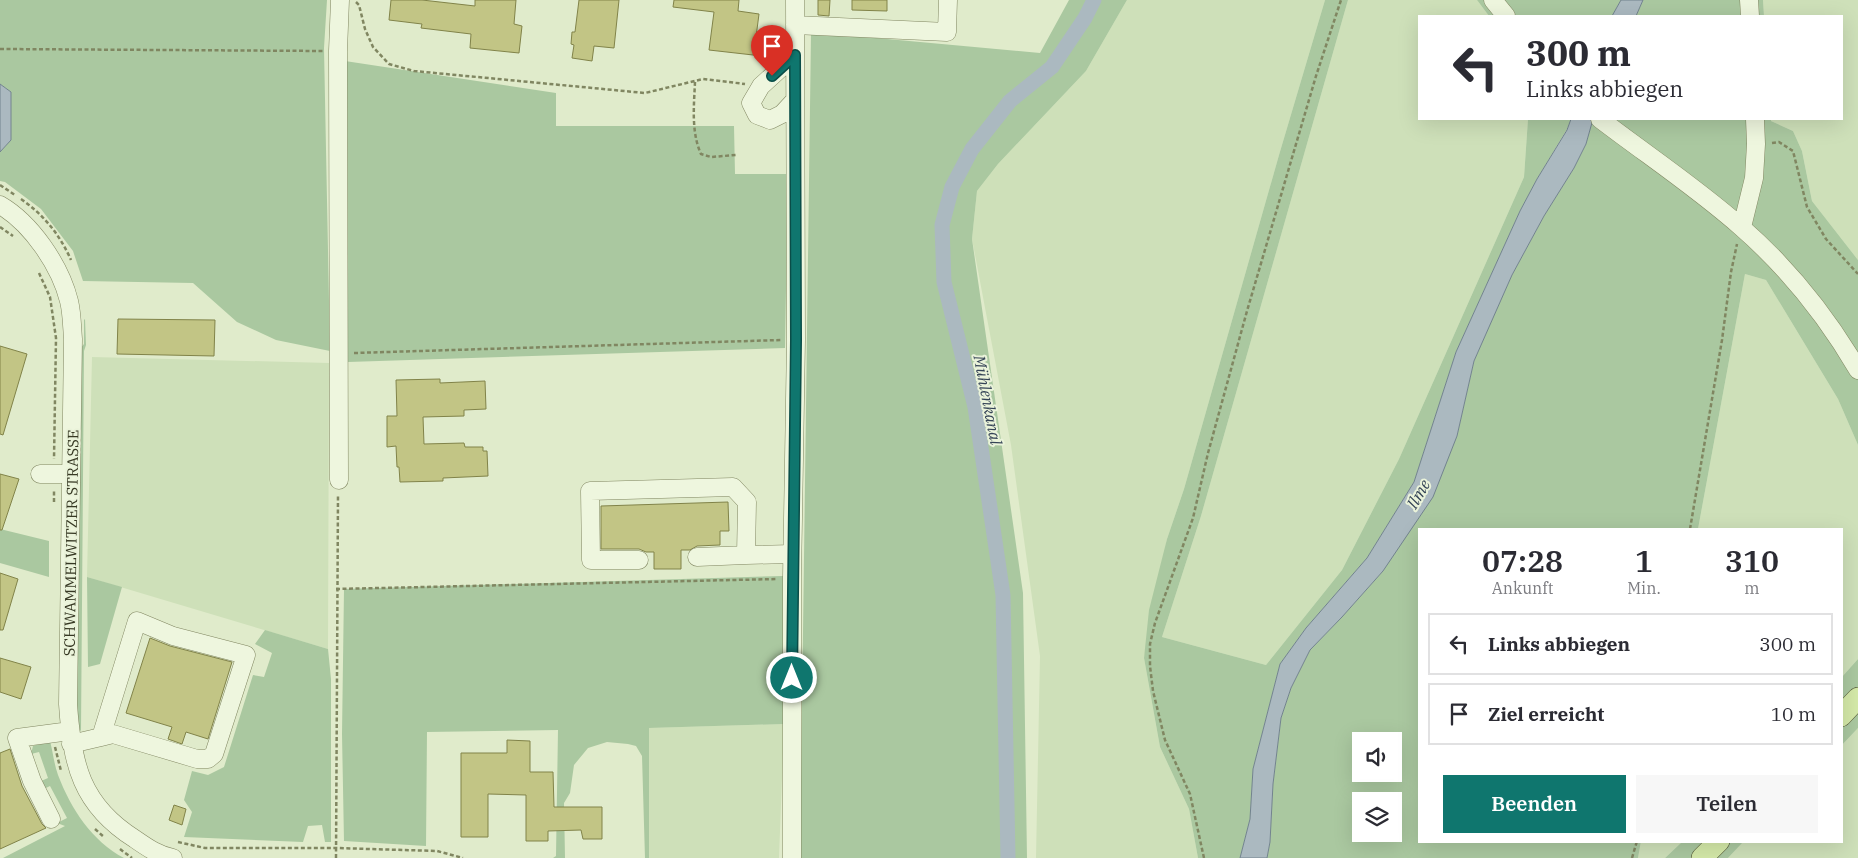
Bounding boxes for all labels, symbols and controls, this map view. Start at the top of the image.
pin [751,25,793,76]
text: 300 m [1526,30,1631,76]
icon: arrive [758,32,786,60]
icon: left [1443,35,1508,100]
text: Links abbiegen [1526,74,1683,103]
water label: Mühlenkanal [969,353,1007,447]
street label: SCHWAMMELWITZER STRASSE [60,429,82,657]
water label: Ilme [1401,476,1434,513]
text: 07:28 [1482,541,1563,580]
text: 1 [1635,541,1653,580]
text: 310 [1725,541,1779,580]
text: Ankunft [1492,578,1553,598]
text: Min. [1627,578,1661,598]
text: m [1744,578,1760,598]
icon: left [1445,630,1473,658]
text: Links abbiegen [1488,632,1630,656]
text: 300 m [1759,632,1816,656]
position arrow [765,651,817,703]
icon: arrive [1445,700,1473,728]
text: Ziel erreicht [1488,702,1604,726]
text: 10 m [1771,702,1816,726]
map controls [1352,732,1402,842]
button: sound [1352,732,1402,782]
button: Beenden [1443,775,1626,833]
button: Teilen [1636,775,1818,833]
button: layers [1352,792,1402,842]

